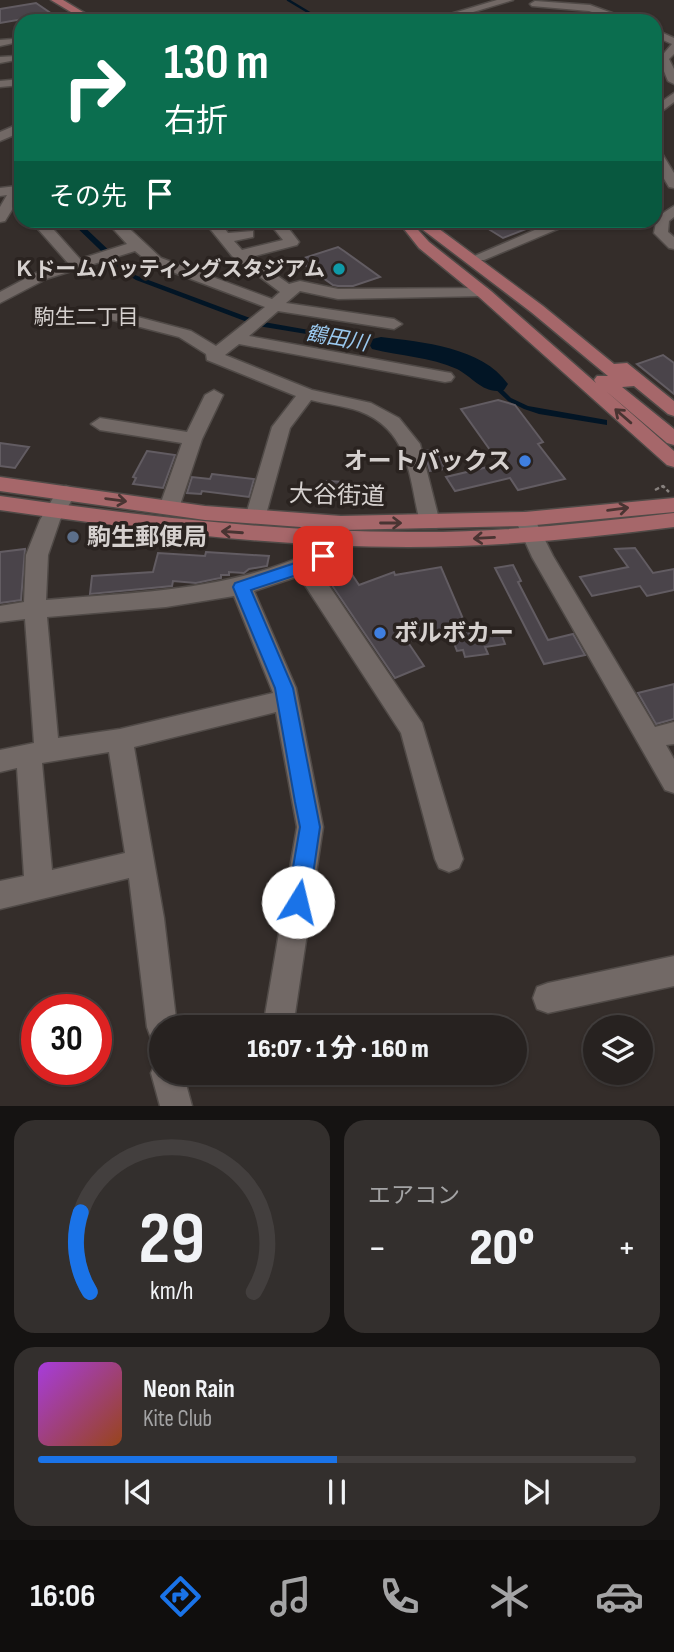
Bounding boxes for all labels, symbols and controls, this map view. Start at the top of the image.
text: 130 m [164,34,269,93]
icon: right [49,42,140,133]
text: 右折 [164,102,228,141]
icon: arrive [141,175,179,213]
text: その先 [49,182,127,213]
place label: Ｋドームバッティングスタジアム [13,257,325,282]
marker: Ｋドームバッティングスタジアム [331,261,347,277]
district label: 駒生二丁目 [34,305,139,330]
water label: 鶴田川 [304,321,372,357]
one-way arrow [614,408,632,424]
place label: オートバックス [344,447,511,476]
marker: オートバックス [517,453,533,469]
street label: 大谷街道 [289,479,385,512]
one-way arrow [104,494,127,507]
one-way arrow [606,503,629,516]
one-way arrow [380,516,403,530]
place label: 駒生郵便局 [87,523,207,552]
one-way arrow [222,525,244,538]
pin [293,526,353,586]
marker: 駒生郵便局 [65,529,81,545]
one-way arrow [473,532,496,545]
icon: arrive [304,537,342,575]
place label: ボルボカー [394,619,514,648]
marker: ボルボカー [372,625,388,641]
position arrow [261,865,335,939]
speed limit sign: 30 [21,994,112,1085]
map controls [583,1015,653,1085]
button: layers [583,1015,653,1085]
text: 16:07 · 1 分 · 160 m [247,1034,429,1065]
text: エアコン [368,1182,460,1210]
text: 29 [139,1197,205,1285]
text: 20° [469,1217,535,1280]
text: − [368,1226,387,1271]
text: + [617,1226,636,1271]
text: km/h [150,1276,194,1307]
text: Neon Rain [143,1374,235,1405]
text: Kite Club [143,1405,212,1433]
icon: previous [119,1473,157,1511]
icon: pause [318,1473,356,1511]
icon: next [517,1473,555,1511]
icon: directions [156,1572,205,1621]
icon: music [266,1572,315,1621]
icon: phone [375,1572,424,1621]
icon: climate [485,1572,534,1621]
icon: car [595,1572,644,1621]
text: 16:06 [30,1577,95,1616]

